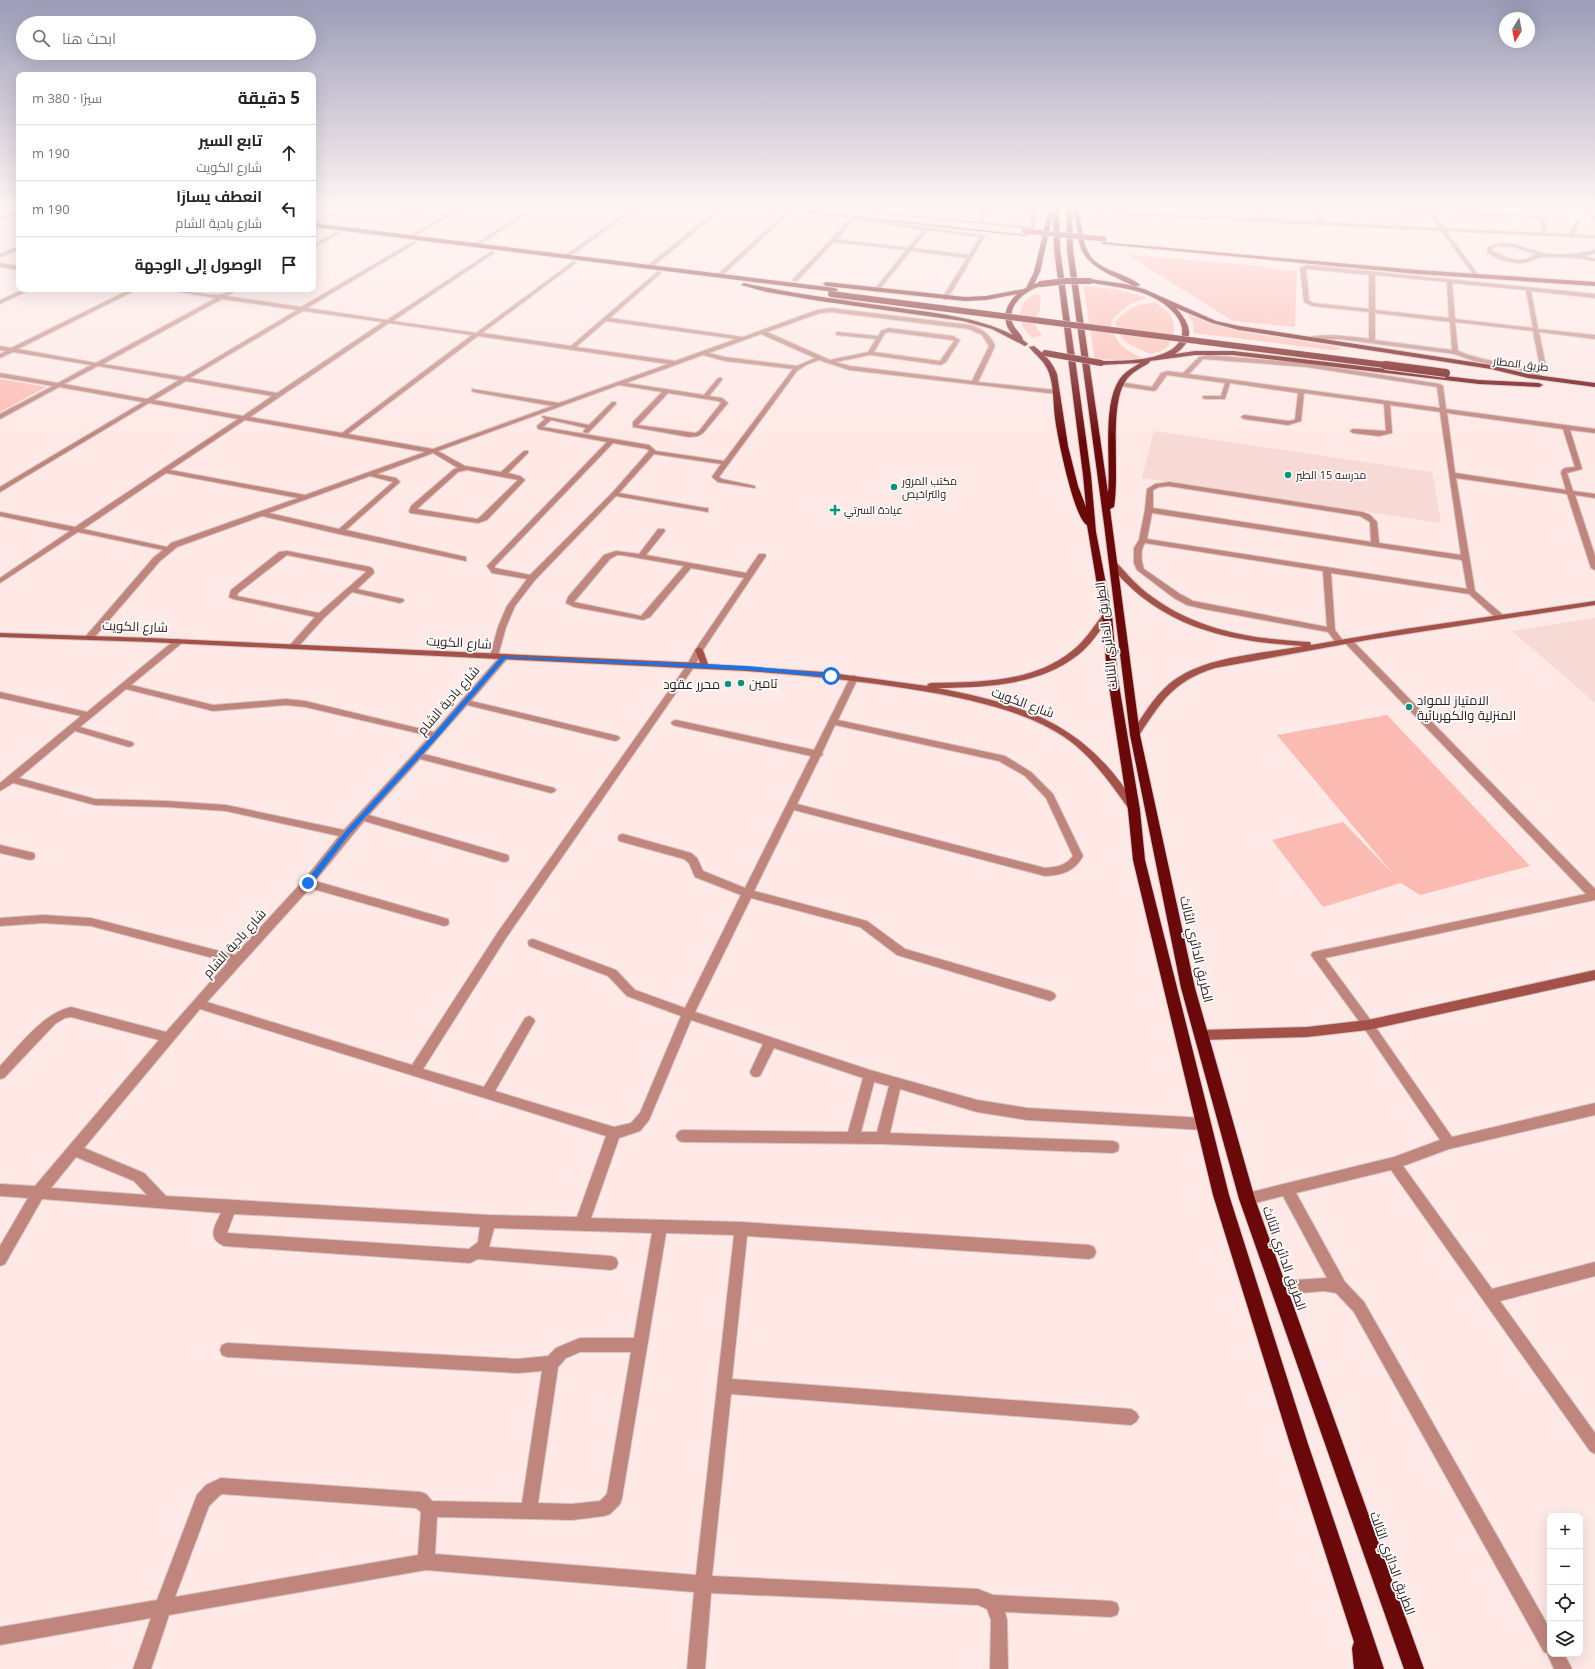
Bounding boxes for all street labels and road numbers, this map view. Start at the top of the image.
street label: طريق المطار [1491,353,1550,374]
street label: الطريق الدائري الثالث [1090,581,1124,691]
street label: شارع الكويت [102,616,168,636]
street label: شارع الكويت [426,631,492,653]
street label: شارع بادية الشام [413,661,484,739]
street label: شارع الكويت [989,682,1057,722]
street label: الطريق الدائري الثالث [1174,894,1218,1005]
street label: شارع بادية الشام [198,905,270,982]
street label: الطريق الدائري الثالث [1257,1204,1311,1313]
street label: الطريق الدائري الثالث [1364,1509,1420,1618]

